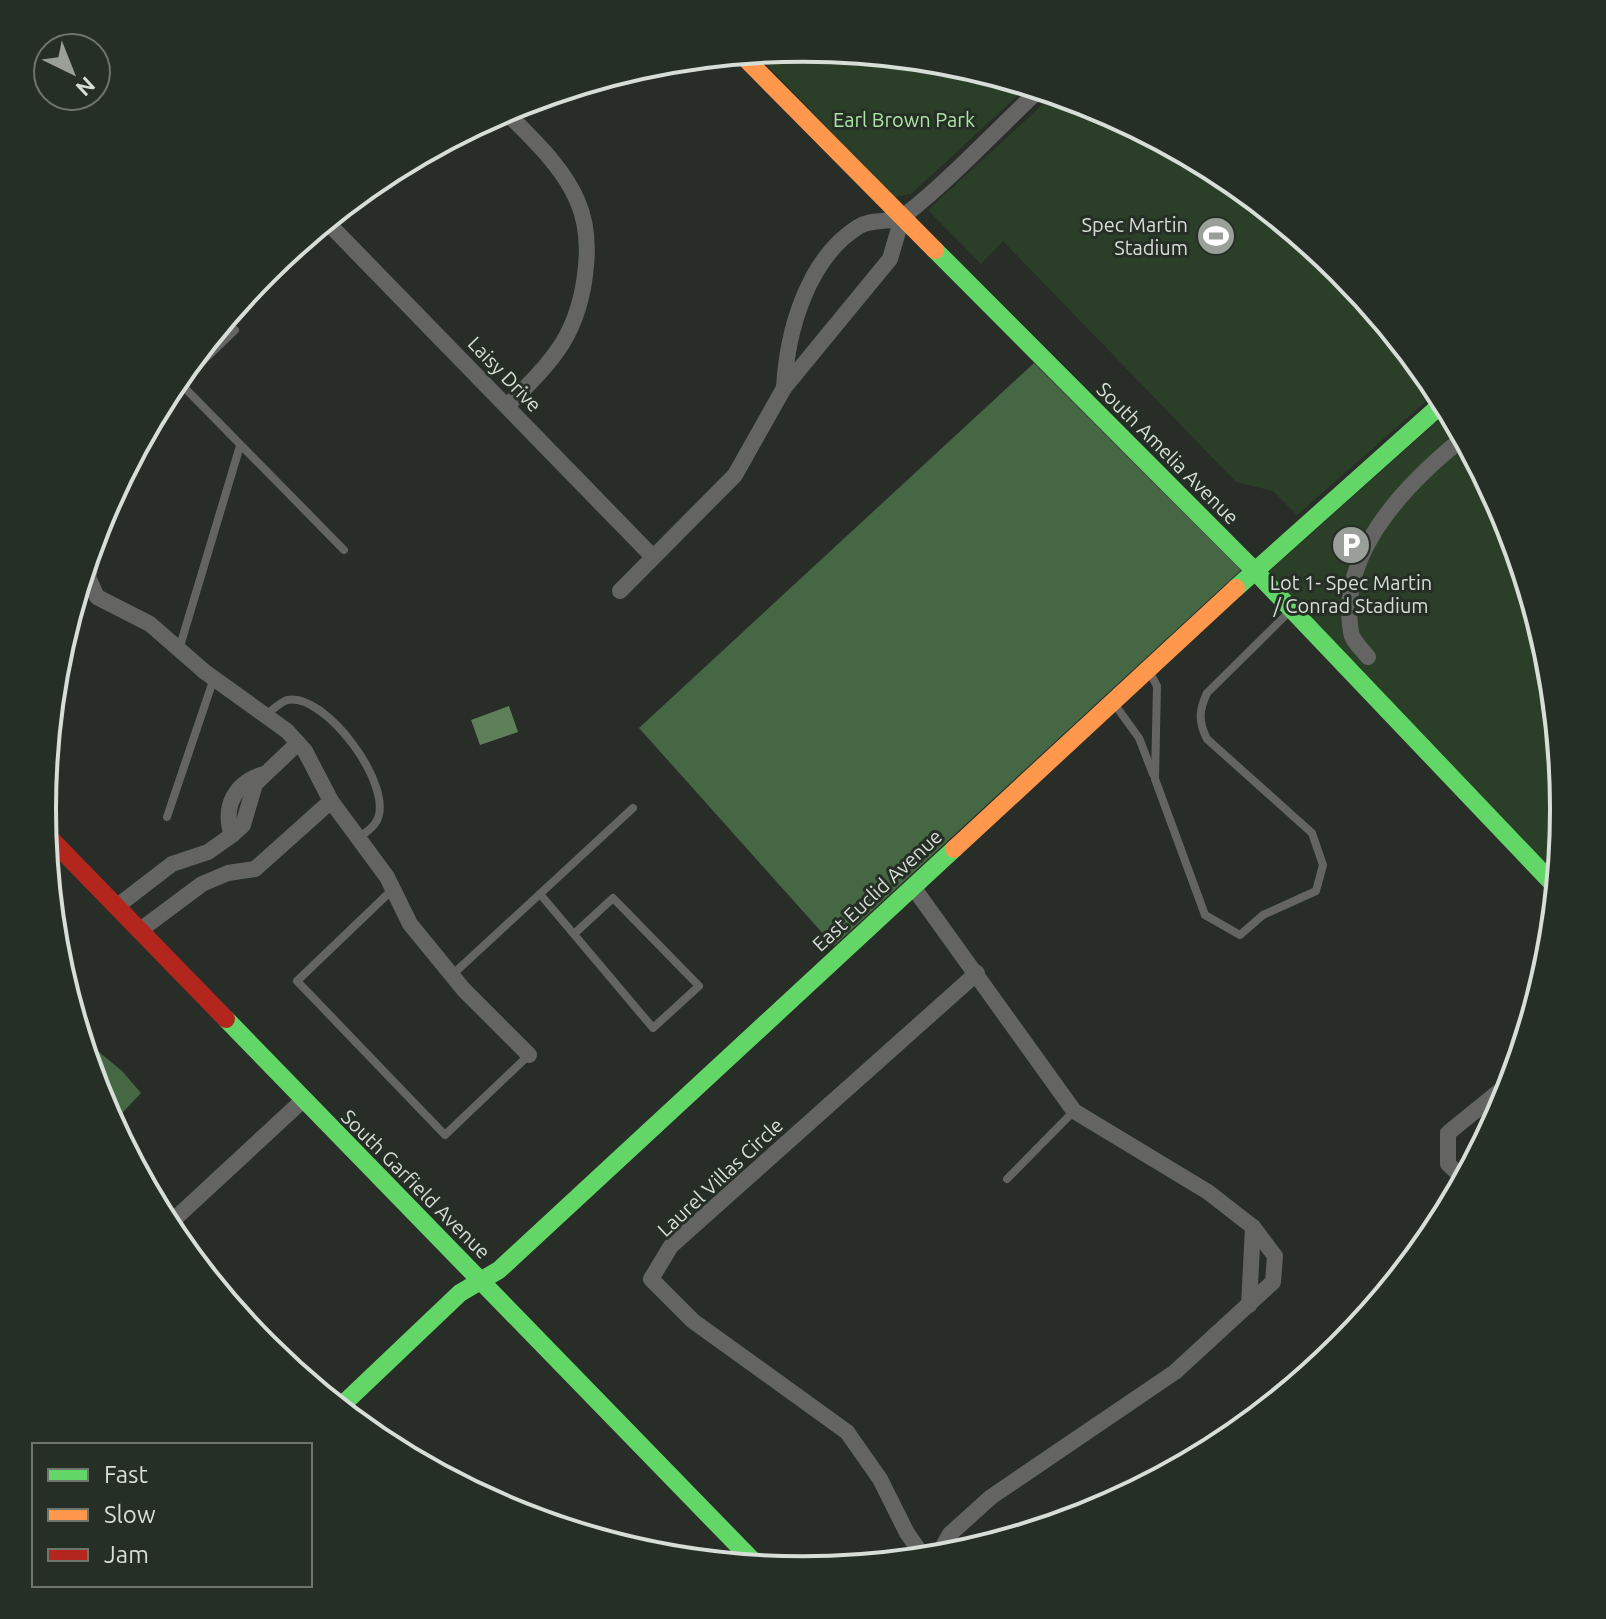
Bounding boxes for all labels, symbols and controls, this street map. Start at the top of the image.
north arrow [32,32,112,112]
text: N [71,72,101,102]
park label: Earl Brown Park [833,108,975,131]
place label: Spec Martin Stadium [1082,213,1188,259]
sports icon: Spec Martin Stadium [1195,215,1237,257]
street label: Laisy Drive [464,332,546,416]
street label: South Amelia Avenue [1092,377,1244,529]
parking icon: Lot 1- Spec Martin / Conrad Stadium [1330,524,1372,566]
place label: Lot 1- Spec Martin / Conrad Stadium [1270,571,1432,617]
street label: East Euclid Avenue [808,824,946,956]
street label: South Garfield Avenue [337,1105,495,1263]
street label: Laurel Villas Circle [653,1113,787,1241]
legend [32,1443,312,1587]
text: Fast [104,1461,148,1488]
text: Slow [104,1501,156,1528]
text: Jam [104,1541,149,1568]

